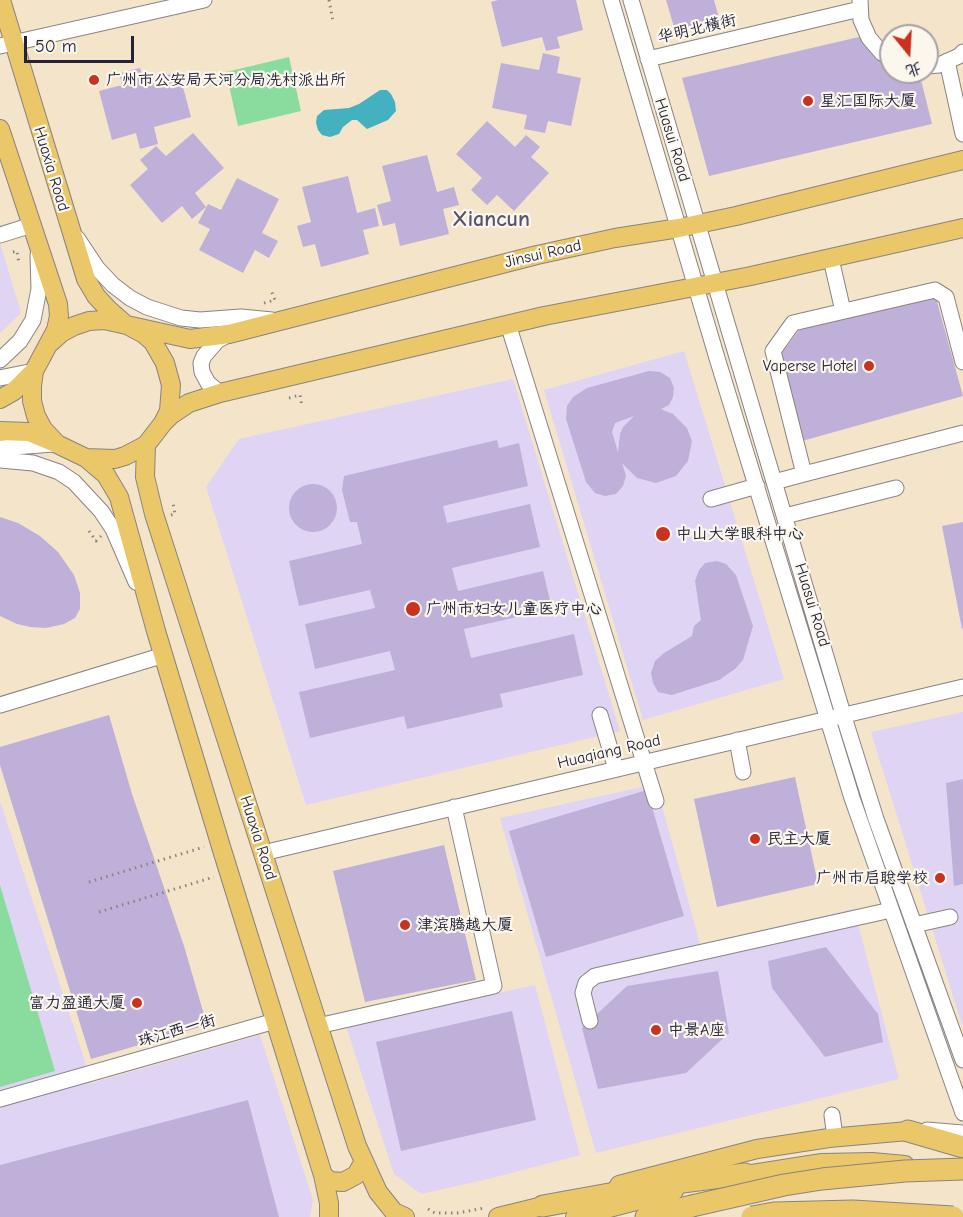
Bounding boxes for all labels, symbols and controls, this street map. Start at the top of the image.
street label: 华明北橫街 [656,11,738,47]
scale bar [27,24,136,62]
north arrow [879,24,939,84]
text: 50 m [35,36,77,57]
text: 北 [904,58,924,80]
place label: 广州市公安局天河分局冼村派出所 [106,70,346,90]
marker: 广州市公安局天河分局冼村派出所 [87,73,101,87]
place label: 星汇国际大厦 [820,91,916,111]
marker: 星汇国际大厦 [801,94,815,108]
street label: Huasui Road [650,96,694,184]
street label: Huaxia Road [29,124,73,214]
district label: Xiancun [452,207,530,233]
street label: Jinsui Road [503,236,583,272]
place label: Vaperse Hotel [763,356,857,376]
marker: Vaperse Hotel [862,359,876,373]
place label: 中山大学眼科中心 [676,524,804,544]
marker: 中山大学眼科中心 [654,525,672,543]
street label: Huasui Road [790,561,834,649]
place label: 广州市妇女儿童医疗中心 [426,599,602,619]
marker: 广州市妇女儿童医疗中心 [404,600,422,618]
street label: Huaqiang Road [555,731,663,773]
street label: Huaxia Road [235,793,281,883]
place label: 民主大厦 [767,829,831,849]
marker: 民主大厦 [748,832,762,846]
place label: 广州市启聪学校 [816,868,928,888]
marker: 广州市启聪学校 [933,871,947,885]
place label: 津滨腾越大厦 [417,915,513,935]
marker: 津滨腾越大厦 [398,918,412,932]
place label: 富力盈通大厦 [29,993,125,1013]
marker: 富力盈通大厦 [130,996,144,1010]
street label: 珠江西一街 [136,1011,218,1051]
place label: 中景A座 [668,1020,725,1040]
marker: 中景A座 [649,1023,663,1037]

